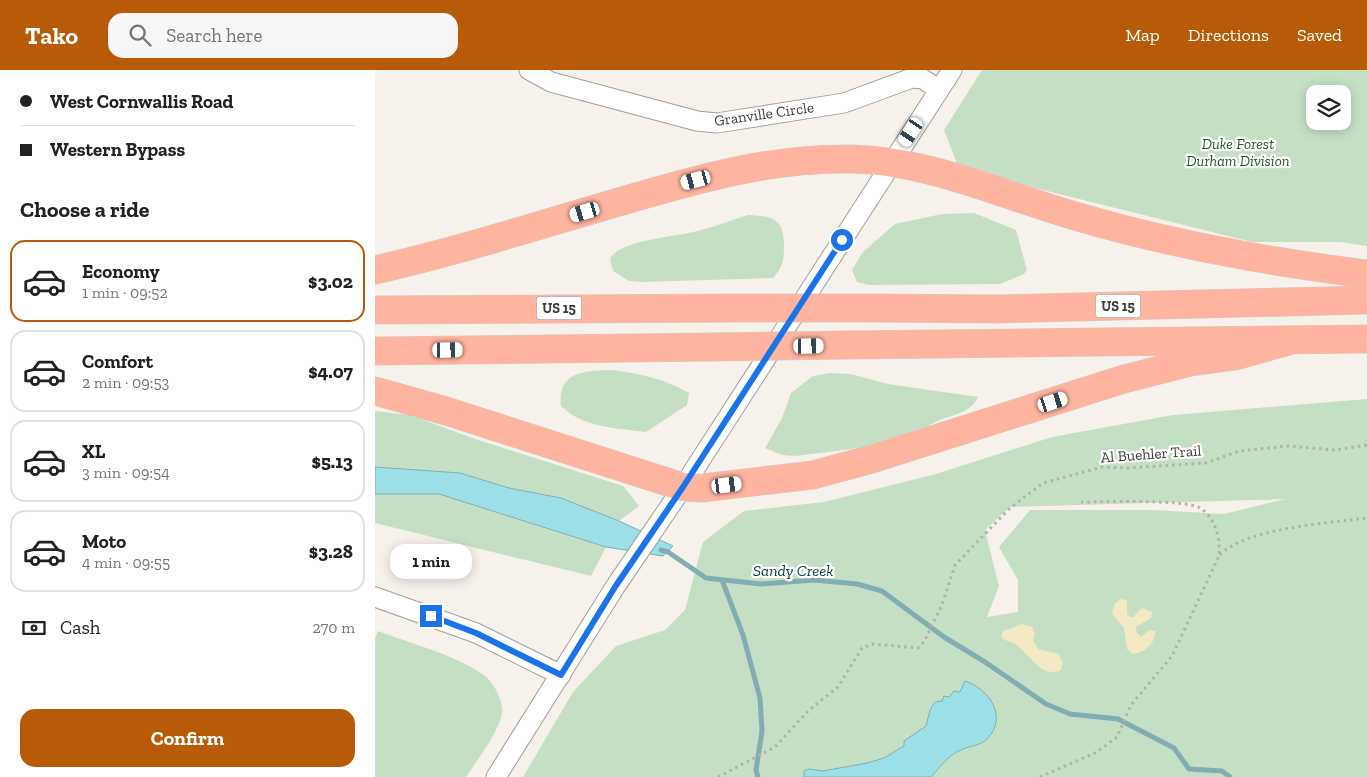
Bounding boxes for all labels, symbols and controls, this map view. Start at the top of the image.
search box [108,13,458,58]
text: Tako [25,21,78,50]
icon: search [126,21,154,49]
text: Search here [166,24,262,47]
text: Map [1125,24,1160,46]
text: Directions [1188,24,1269,46]
text: Saved [1297,24,1342,46]
map controls [1306,85,1351,130]
button: layers [1306,85,1351,130]
text: West Cornwallis Road [50,90,233,113]
street label: Granville Circle [713,98,815,130]
car [896,115,925,149]
park label: Duke Forest Durham Division [1186,135,1290,170]
text: Western Bypass [50,138,185,161]
car [679,169,712,191]
text: Choose a ride [20,196,150,223]
car [568,201,601,223]
route start [831,229,853,251]
icon: car [22,259,67,304]
text: Economy [82,260,160,283]
text: $3.02 [308,270,353,293]
text: 1 min · 09:52 [82,283,168,302]
road number: US 15 [1095,295,1141,318]
road number: US 15 [537,297,581,320]
car [793,338,824,354]
car [432,342,463,358]
icon: car [22,349,67,394]
text: Comfort [82,350,153,373]
text: $4.07 [308,360,353,383]
text: 2 min · 09:53 [82,373,169,392]
car [1036,390,1069,414]
icon: car [22,439,67,484]
text: XL [82,440,105,463]
street label: Al Buehler Trail [1100,441,1202,467]
text: $5.13 [312,450,353,473]
text: 3 min · 09:54 [82,463,170,482]
car [711,476,742,494]
icon: car [22,529,67,574]
text: Moto [82,530,126,553]
text: $3.28 [309,540,353,563]
callout: 1 min [390,544,472,578]
text: 1 min [412,552,450,571]
text: 4 min · 09:55 [82,553,170,572]
water label: Sandy Creek [753,561,833,580]
route end [420,605,442,627]
icon: cash [20,614,48,642]
text: Cash [60,616,100,639]
text: 270 m [313,618,355,637]
button: Confirm [20,709,355,767]

